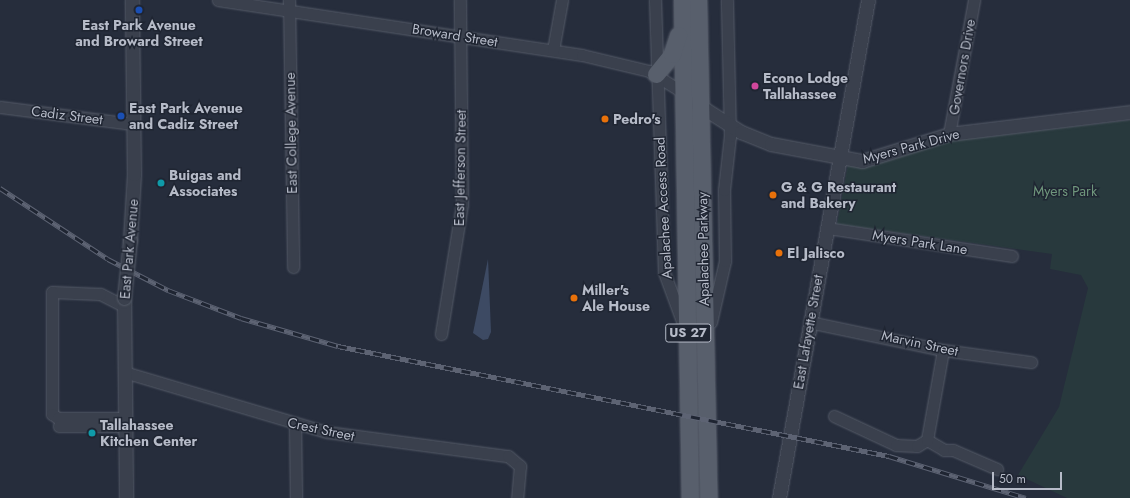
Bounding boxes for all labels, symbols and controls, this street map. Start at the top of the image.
marker: East Park Avenue and Broward Street [134,5,144,15]
place label: East Park Avenue and Broward Street [75,17,203,50]
street label: Governors Drive [945,18,979,116]
street label: Broward Street [411,20,499,50]
place label: Econo Lodge Tallahassee [763,70,848,102]
street label: East College Avenue [282,72,300,194]
marker: Econo Lodge Tallahassee [750,81,760,91]
place label: East Park Avenue and Cadiz Street [129,100,243,132]
street label: Cadiz Street [30,102,104,128]
street label: East Jefferson Street [451,110,469,226]
marker: East Park Avenue and Cadiz Street [116,111,126,121]
place label: Pedro's [613,111,661,127]
marker: Pedro's [600,114,610,124]
street label: Myers Park Drive [861,125,961,167]
street label: Apalachee Access Road [651,137,675,279]
place label: Buigas and Associates [169,167,241,200]
marker: Buigas and Associates [156,178,166,188]
place label: G & G Restaurant and Bakery [781,179,896,212]
park label: Myers Park [1033,183,1097,199]
marker: G & G Restaurant and Bakery [768,190,778,200]
street label: Apalachee Parkway [694,192,712,306]
street label: East Park Avenue [116,198,142,300]
street label: Myers Park Lane [871,226,969,258]
place label: El Jalisco [787,245,845,261]
marker: El Jalisco [774,248,784,258]
street label: East Lafayette Street [790,273,826,391]
place label: Miller's Ale House [582,282,650,314]
marker: Miller's Ale House [569,293,579,303]
road number: US 27 [665,322,711,344]
street label: Marvin Street [880,327,960,359]
street label: Crest Street [286,414,356,444]
place label: Tallahassee Kitchen Center [100,417,197,450]
marker: Tallahassee Kitchen Center [87,428,97,438]
scale bar [994,464,1064,490]
text: 50 m [999,470,1026,488]

